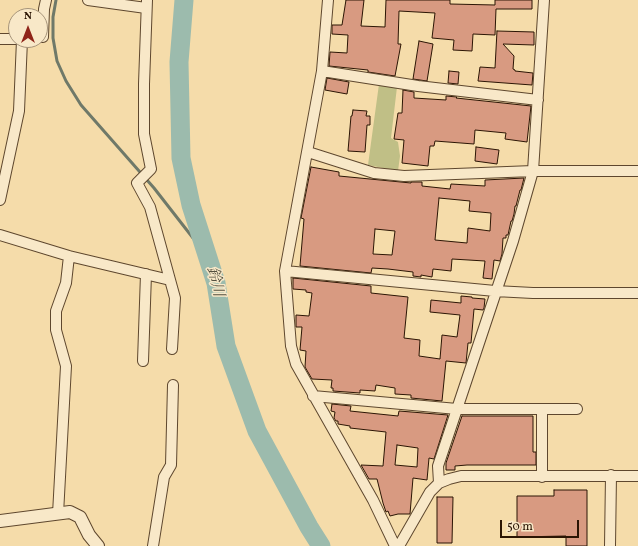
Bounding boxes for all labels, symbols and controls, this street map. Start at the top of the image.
north arrow [8,8,48,48]
text: N [24,9,32,24]
water label: 鈴川 [202,265,226,299]
scale bar [502,512,581,538]
text: 50 m [507,519,533,535]

